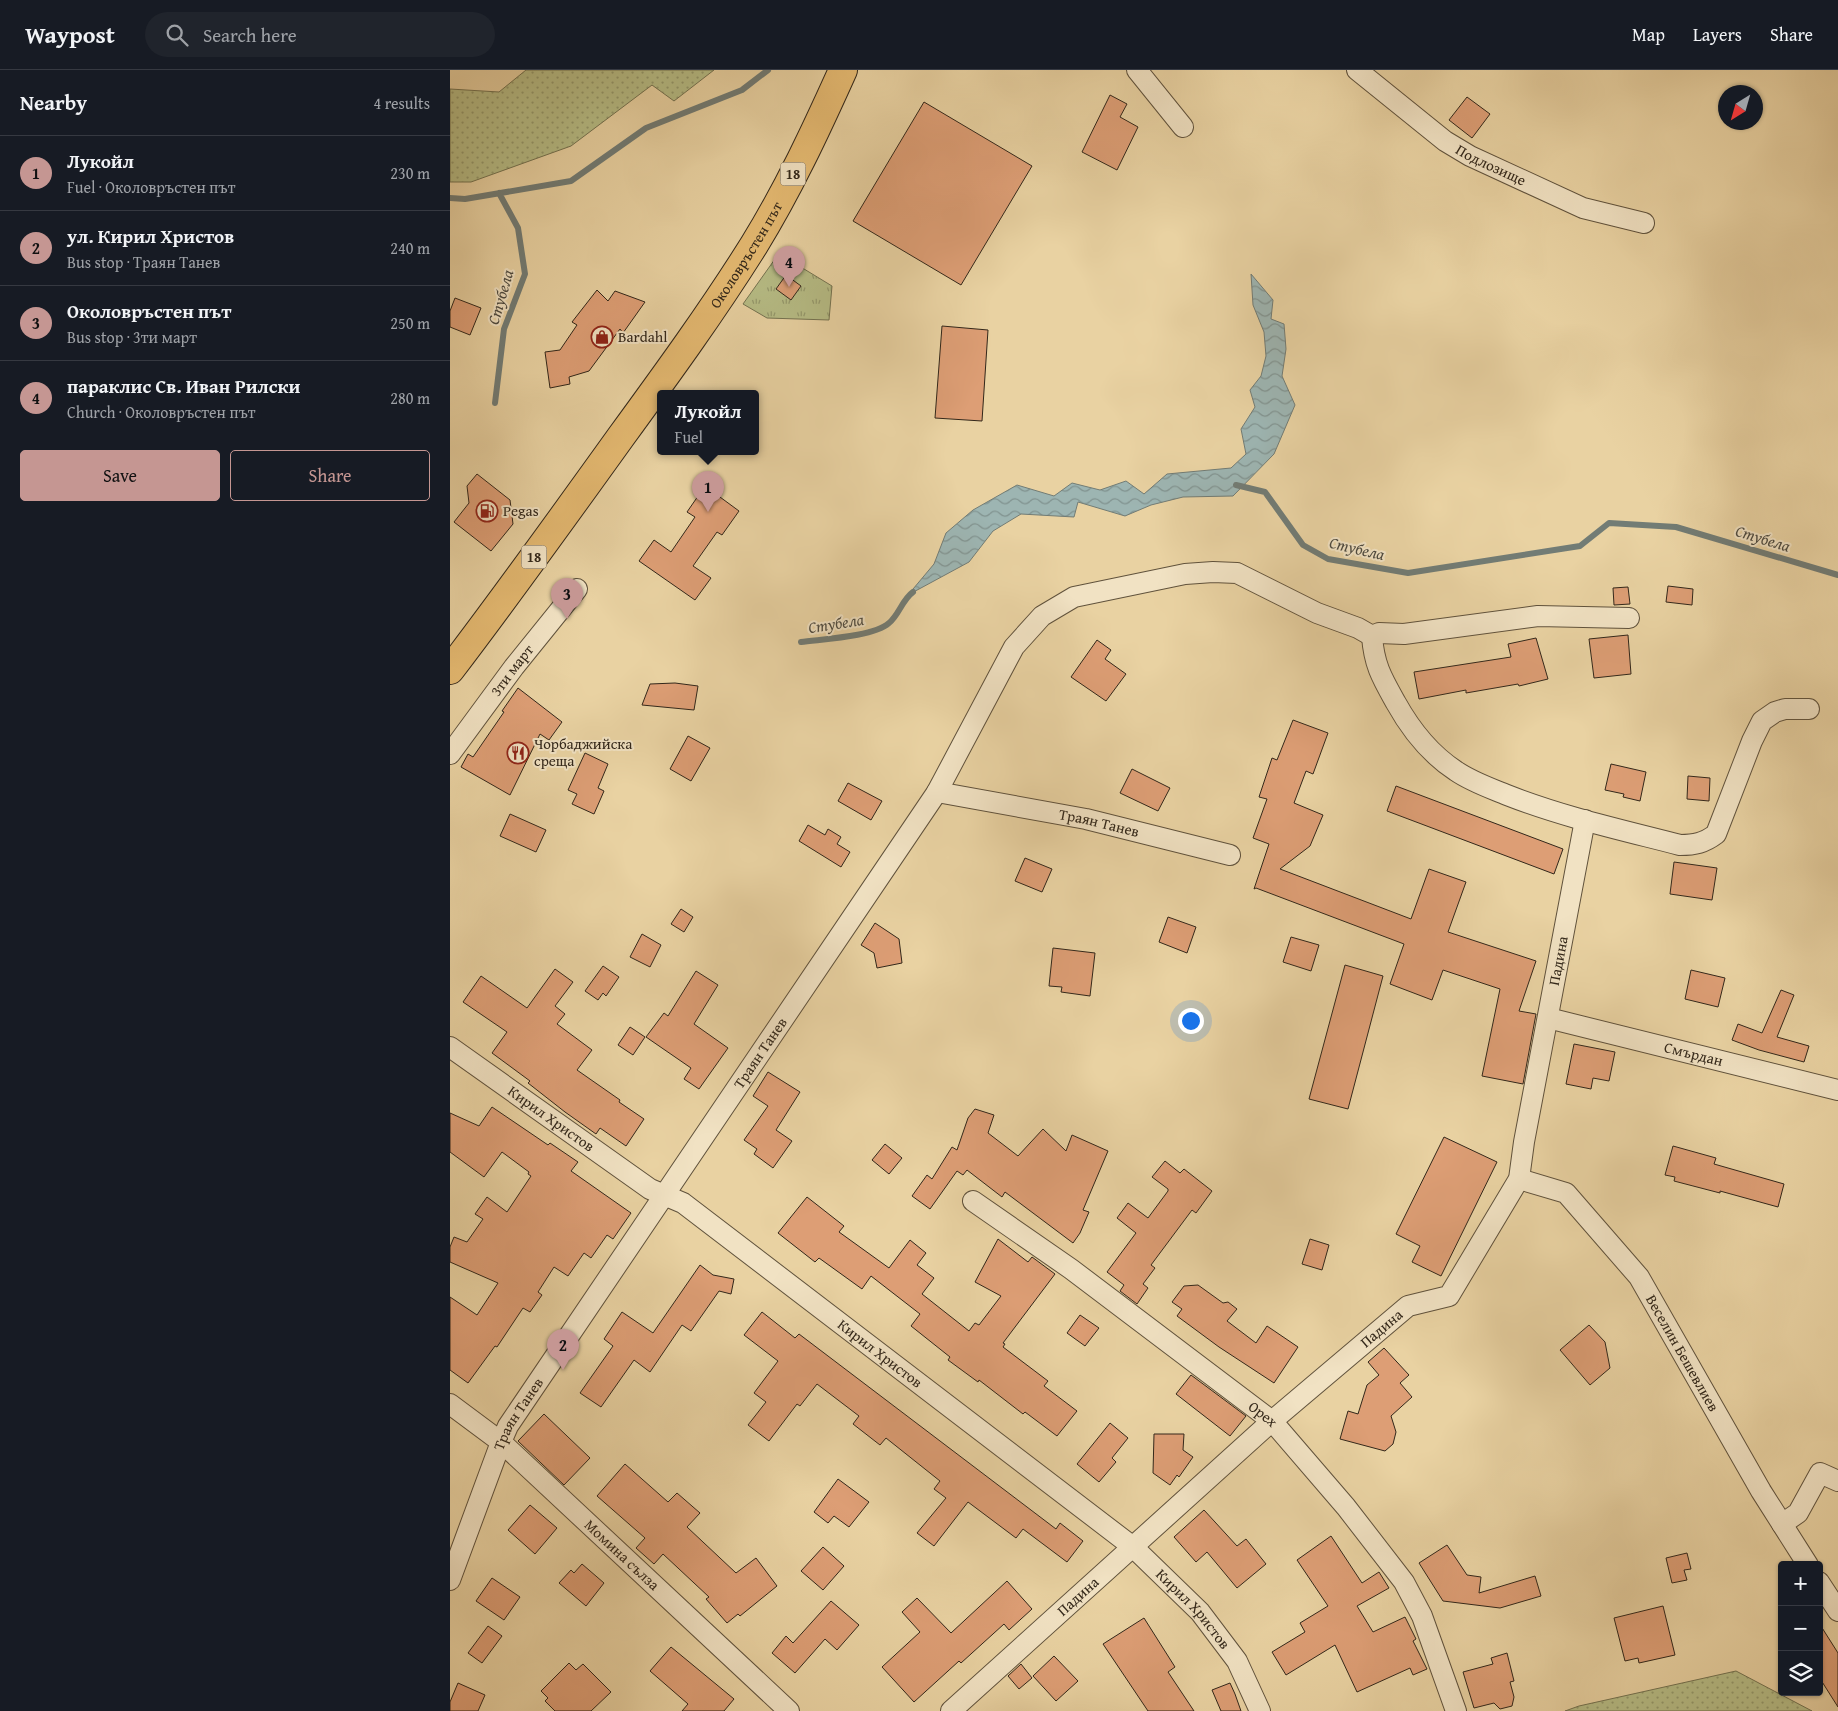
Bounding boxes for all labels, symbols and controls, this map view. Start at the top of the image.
search box [145,12,495,57]
text: Waypost [25,17,115,52]
icon: search [163,21,191,49]
text: Search here [203,21,297,49]
text: Map [1632,21,1665,48]
text: Layers [1693,21,1742,48]
text: Share [1770,21,1813,48]
north arrow [1718,85,1763,130]
text: Nearby [20,87,87,118]
text: 4 results [373,91,430,115]
street label: Подлозище [1452,139,1530,190]
text: Лукойл [67,147,134,175]
text: 1 [32,161,40,185]
text: 230 m [390,161,430,185]
road number: 18 [780,162,806,186]
text: Fuel · Околовръстен път [67,175,235,199]
street label: Околовръстен път [704,197,787,312]
text: ул. Кирил Христов [67,222,234,250]
text: 2 [32,236,40,260]
text: 240 m [390,236,430,260]
pin: 4 [773,246,805,287]
text: Bus stop · Траян Танев [67,250,220,274]
water label: Стубела [481,266,519,327]
text: Околовръстен път [67,297,231,325]
text: 3 [32,311,40,335]
text: 250 m [390,311,430,335]
text: Bus stop · 3ти март [67,325,197,349]
shop icon: Bardahl [590,325,614,349]
place label: Bardahl [618,326,667,347]
text: параклис Св. Иван Рилски [67,372,300,400]
text: 4 [32,386,40,410]
text: 280 m [390,386,430,410]
popup [657,390,759,455]
text: Лукойл [675,397,741,425]
text: Church · Околовръстен път [67,400,256,424]
text: Fuel [675,425,703,449]
button: Save [20,450,220,501]
button: Share [230,450,430,501]
pin: 1 [692,471,724,512]
fuel station icon: Pegas [475,499,499,523]
place label: Pegas [503,500,539,521]
water label: Стубела [1733,518,1794,558]
water label: Стубела [1327,530,1388,566]
road number: 18 [522,546,546,568]
pin: 3 [551,578,583,619]
water label: Стубела [806,607,866,639]
street label: 3ти март [485,639,539,700]
place label: Чорбаджийска среща [534,733,633,771]
restaurant icon: Чорбаджийска среща [506,741,530,765]
street label: Траян Танев [1057,803,1142,842]
street label: Падина [1543,933,1573,987]
your location [1178,1008,1204,1034]
street label: Траян Танев [728,1013,792,1093]
street label: Смърдан [1662,1036,1726,1071]
street label: Кирил Христов [504,1080,599,1156]
street label: Веселин Бешевлиев [1641,1291,1724,1415]
street label: Падина [1355,1303,1408,1352]
street label: Кирил Христов [833,1314,927,1392]
pin: 2 [547,1329,579,1370]
street label: Траян Танев [488,1373,548,1453]
street label: Орех [1244,1396,1284,1431]
street label: Момина сълза [580,1514,665,1595]
map controls [1778,1561,1823,1696]
button: + [1778,1561,1823,1606]
street label: Кирил Христов [1151,1564,1235,1653]
street label: Падина [1052,1571,1104,1620]
button: − [1778,1606,1823,1651]
button: layers [1778,1651,1823,1696]

